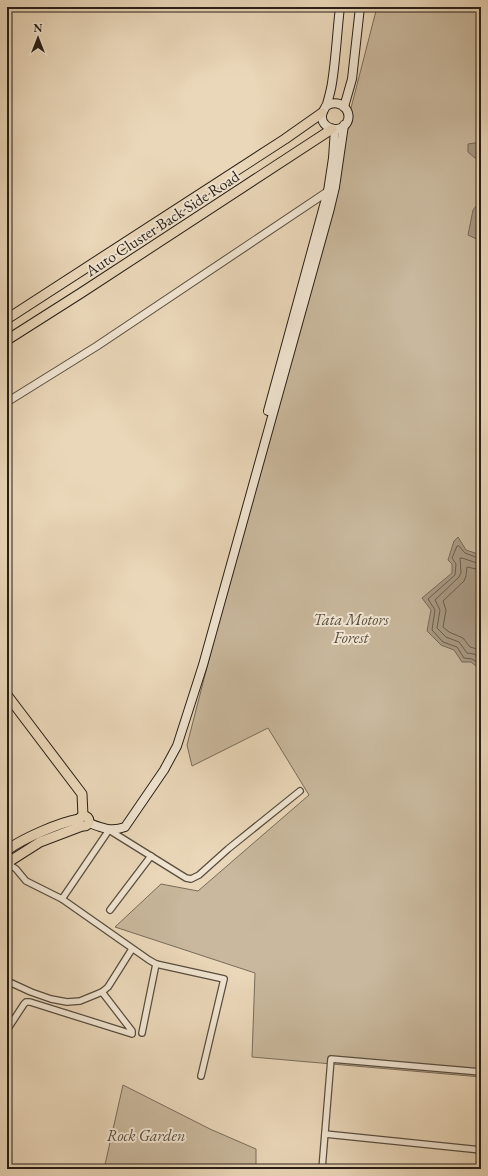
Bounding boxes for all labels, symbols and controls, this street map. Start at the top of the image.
north arrow [18,18,58,58]
text: N [34,21,43,35]
street label: Auto Cluster Back Side Road [80,165,244,282]
park label: Tata Motors Forest [313,609,389,648]
park label: Rock Garden [107,1125,185,1146]

